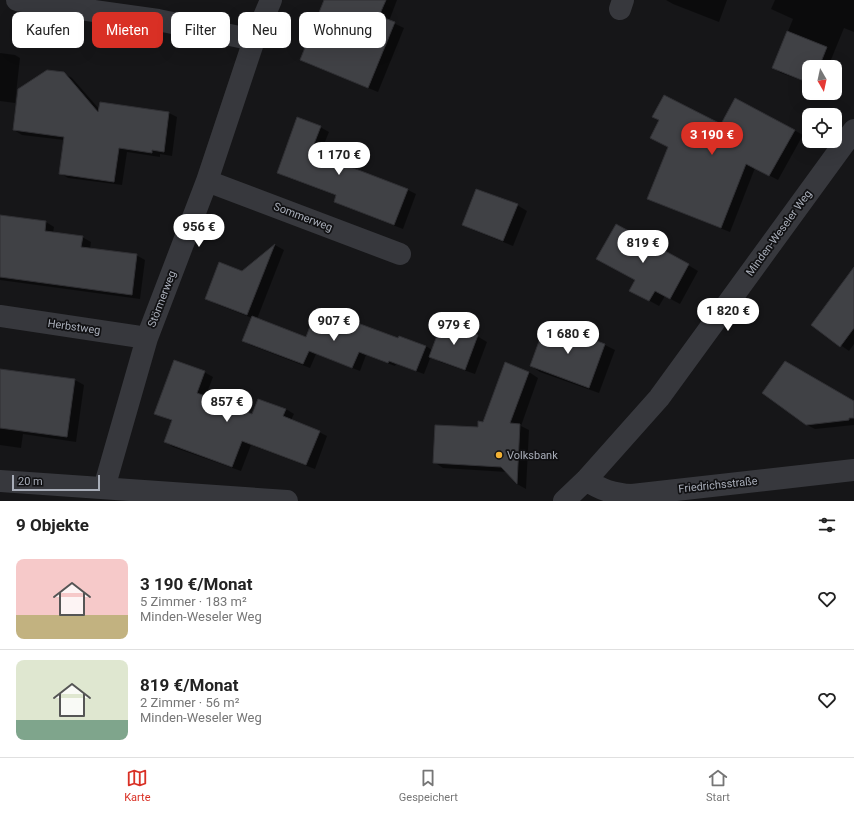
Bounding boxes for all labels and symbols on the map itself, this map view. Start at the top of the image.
north arrow [802,60,842,100]
pin: 3 190 € [675,122,749,156]
pin: 1 170 € [302,142,376,176]
street label: Minden-Weseler Weg [743,188,815,278]
street label: Sommerweg [272,200,334,234]
pin: 956 € [171,214,227,248]
pin: 819 € [615,230,671,264]
street label: Störmerweg [145,269,179,329]
pin: 1 820 € [691,298,765,332]
pin: 907 € [306,308,362,342]
pin: 979 € [426,312,482,346]
street label: Herbstweg [47,317,101,337]
pin: 1 680 € [531,321,605,355]
pin: 857 € [199,389,255,423]
place label: Volksbank [507,449,558,462]
marker: Volksbank [494,450,504,460]
scale bar [12,473,100,492]
street label: Friedrichsstraße [678,474,758,496]

